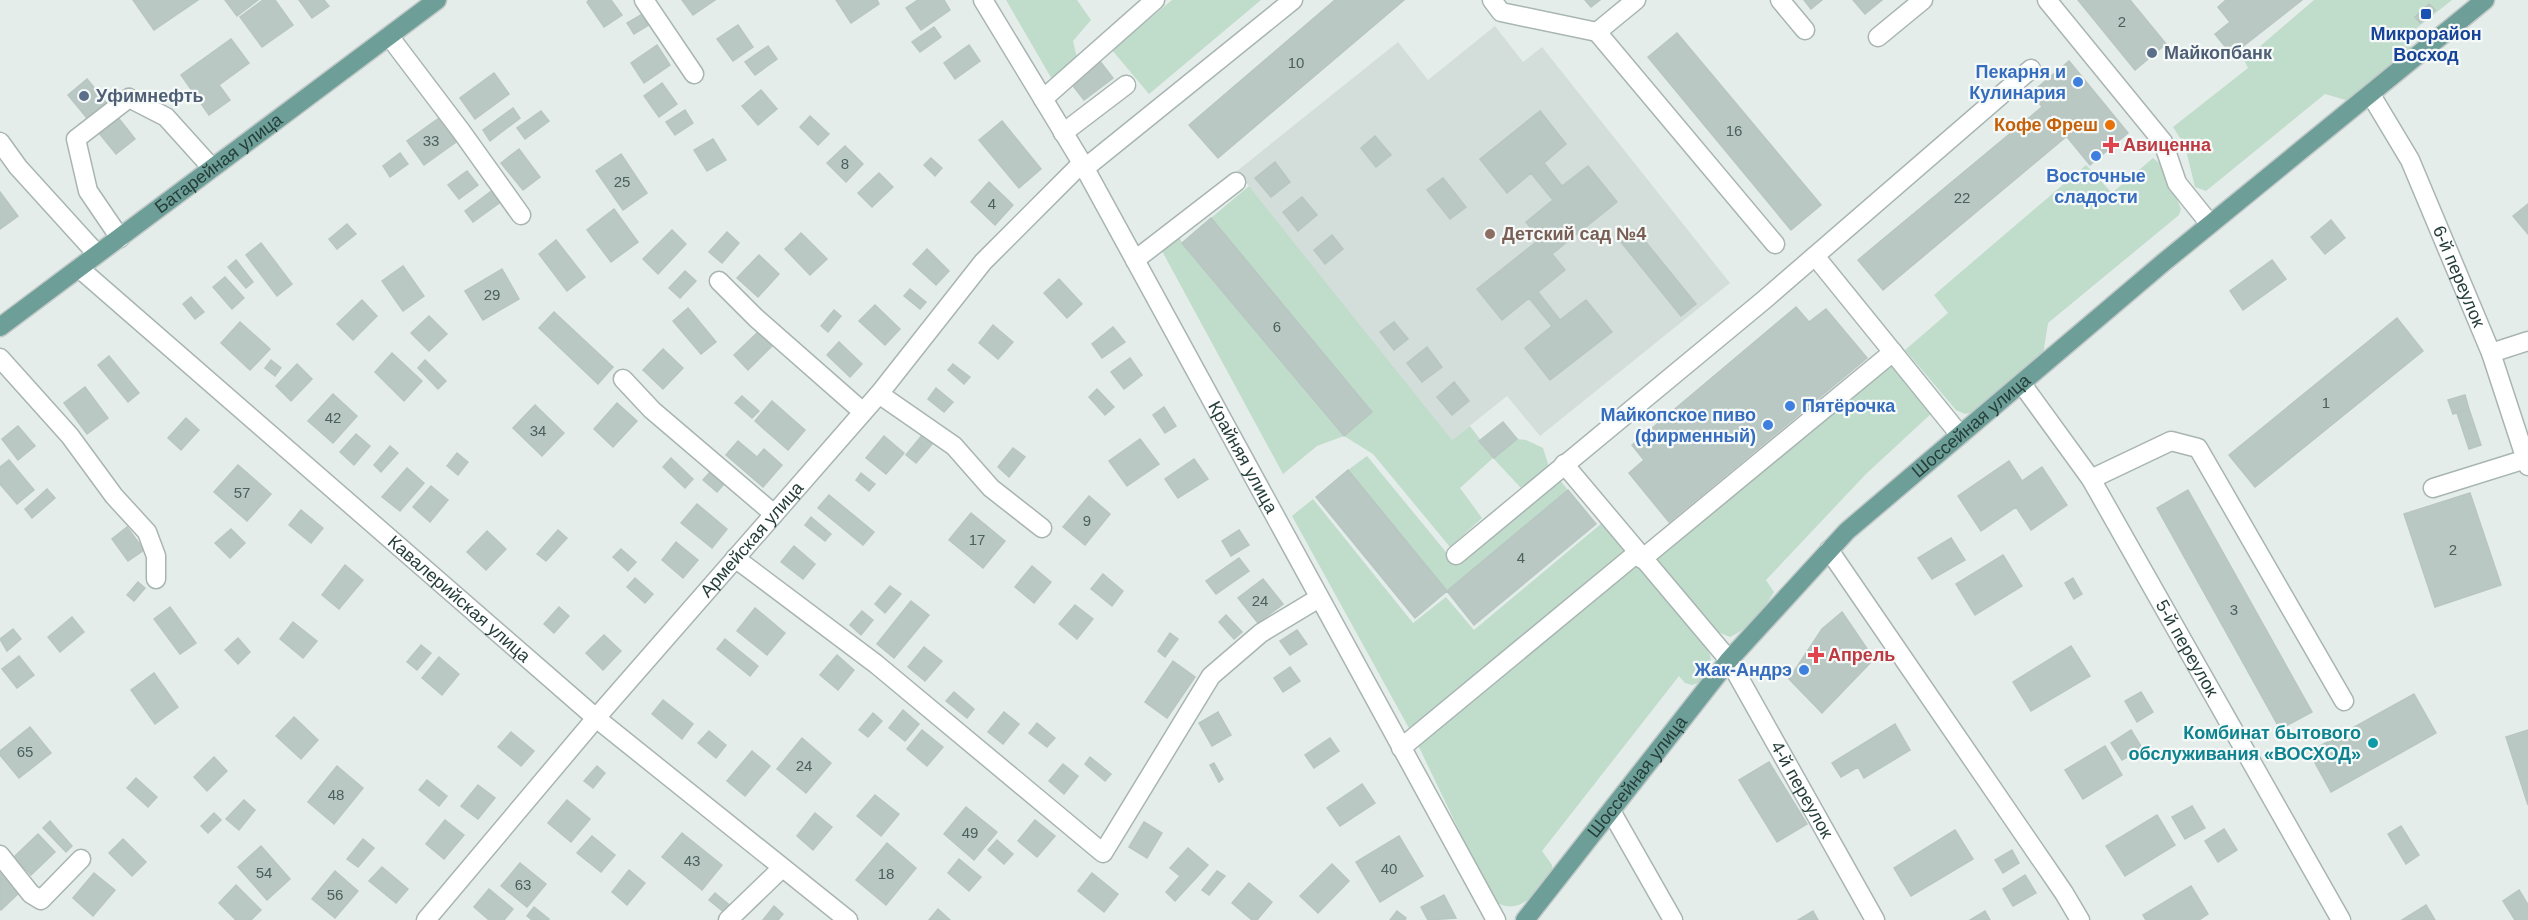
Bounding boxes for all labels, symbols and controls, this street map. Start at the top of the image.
marker: Микрорайон Восход [2419,7,2433,21]
house number: 2 [2118,13,2126,30]
place label: Микрорайон Восход [2371,24,2482,65]
place label: Майкопбанк [2164,43,2273,63]
marker: Майкопбанк [2145,46,2159,60]
house number: 10 [1288,54,1304,71]
place label: Пекарня и Кулинария [1969,62,2066,103]
marker: Пекарня и Кулинария [2071,75,2085,89]
place label: Уфимнефть [96,86,204,106]
marker: Уфимнефть [77,89,91,103]
street label: Батарейная улица [151,109,287,218]
place label: Кофе Фреш [1994,115,2098,135]
marker: Кофе Фреш [2103,118,2117,132]
house number: 16 [1726,122,1742,139]
house number: 33 [423,132,439,149]
place label: Авиценна [2123,135,2212,155]
marker: Авиценна [2104,138,2118,152]
marker: Восточные сладости [2089,149,2103,163]
house number: 8 [841,155,849,172]
place label: Восточные сладости [2046,166,2146,207]
house number: 25 [614,173,630,190]
house number: 22 [1954,189,1970,206]
house number: 4 [988,195,996,212]
street label: 6-й переулок [2429,223,2489,330]
place label: Детский сад №4 [1502,224,1646,244]
marker: Детский сад №4 [1483,227,1497,241]
house number: 29 [484,286,500,303]
house number: 6 [1273,318,1281,335]
street label: Шоссейная улица [1908,369,2035,482]
house number: 1 [2322,394,2330,411]
place label: Пятёрочка [1802,396,1896,416]
street label: Крайняя улица [1204,398,1282,517]
marker: Пятёрочка [1783,399,1797,413]
place label: Майкопское пиво (фирменный) [1601,405,1756,446]
house number: 42 [325,409,341,426]
marker: Майкопское пиво (фирменный) [1761,418,1775,432]
house number: 34 [530,422,546,439]
street label: Армейская улица [696,477,808,601]
house number: 57 [234,484,250,501]
house number: 9 [1083,512,1091,529]
house number: 17 [969,531,985,548]
street label: Кавалерийская улица [384,532,535,667]
house number: 2 [2449,541,2457,558]
house number: 4 [1517,549,1525,566]
house number: 24 [1252,592,1268,609]
street label: 5-й переулок [2152,596,2222,700]
house number: 3 [2230,601,2238,618]
place label: Апрель [1828,645,1895,665]
marker: Апрель [1809,648,1823,662]
place label: Жак-Андрэ [1694,660,1792,680]
marker: Жак-Андрэ [1797,663,1811,677]
street label: Шоссейная улица [1584,711,1692,842]
place label: Комбинат бытового обслуживания «ВОСХОД» [2129,723,2361,764]
marker: Комбинат бытового обслуживания «ВОСХОД» [2366,736,2380,750]
street label: 4-й переулок [1767,738,1837,842]
house number: 65 [17,743,33,760]
house number: 24 [796,757,812,774]
house number: 48 [328,786,344,803]
house number: 49 [962,824,978,841]
house number: 43 [684,852,700,869]
house number: 40 [1381,860,1397,877]
house number: 54 [256,864,272,881]
house number: 18 [878,865,894,882]
house number: 63 [515,876,531,893]
house number: 56 [327,886,343,903]

